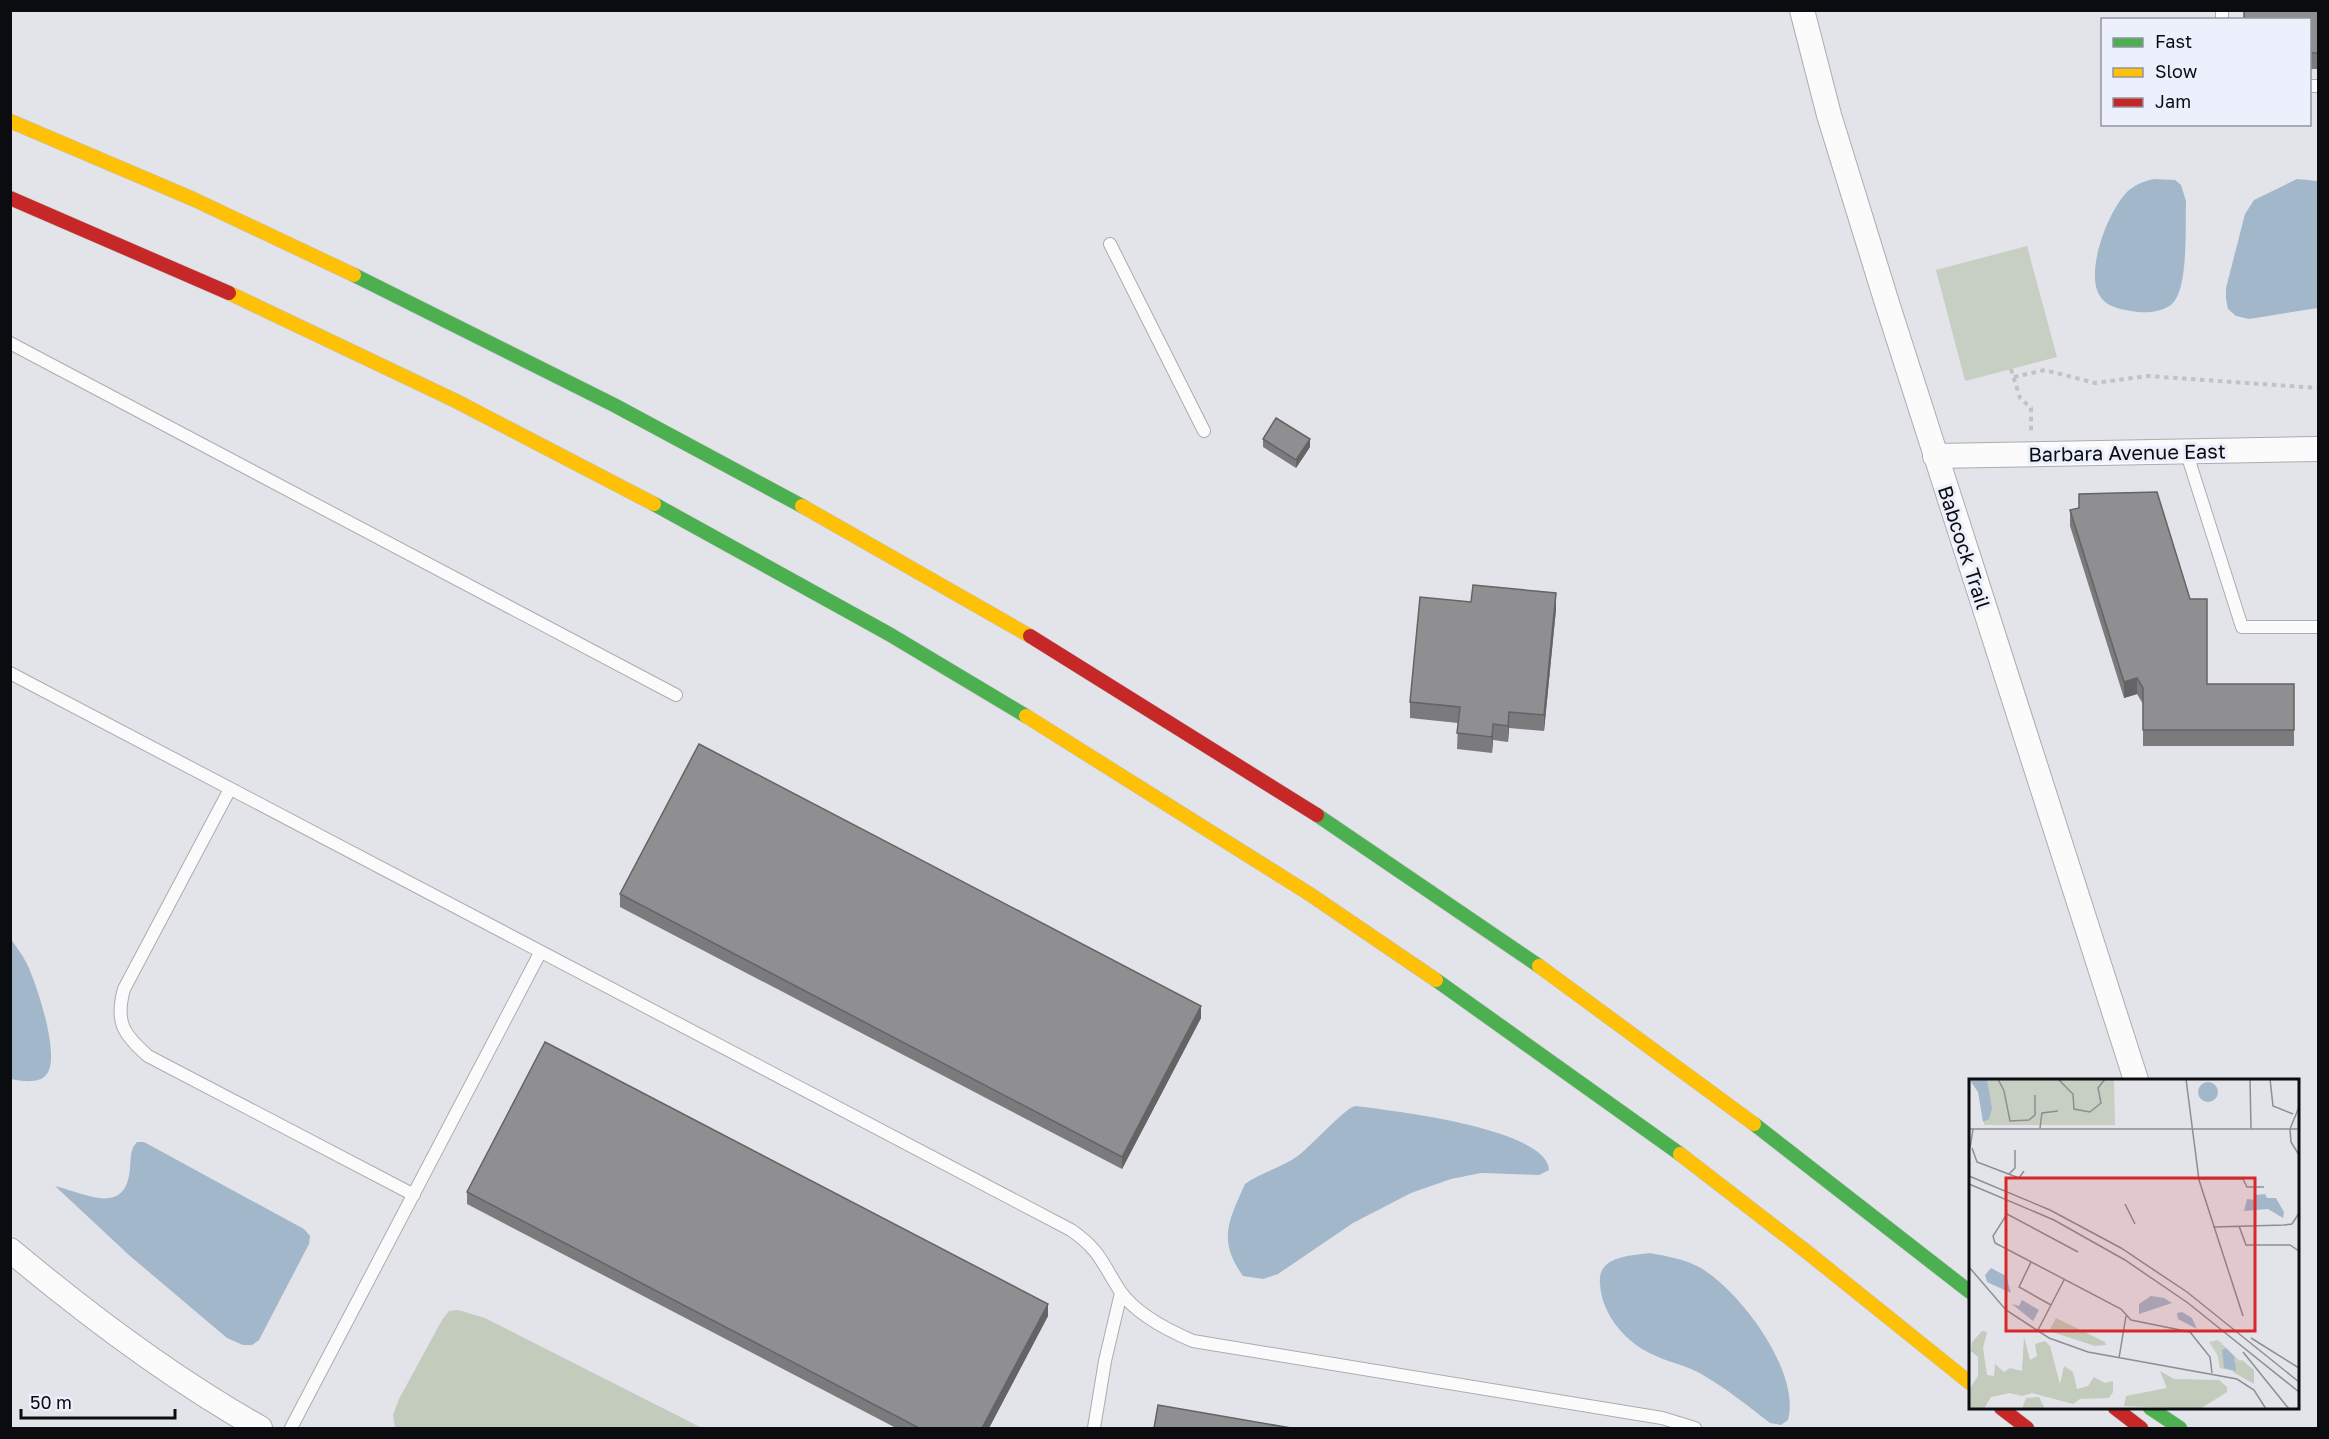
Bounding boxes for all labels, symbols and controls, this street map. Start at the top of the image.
legend [2101,18,2311,126]
text: Fast [2155,30,2192,52]
text: Slow [2155,60,2198,82]
text: Jam [2155,90,2191,112]
street label: Barbara Avenue East [2028,438,2226,466]
street label: Babcock Trail [1934,482,1996,612]
inset map [1969,1079,2299,1409]
scale bar [21,1382,176,1420]
text: 50 m [30,1391,72,1413]

